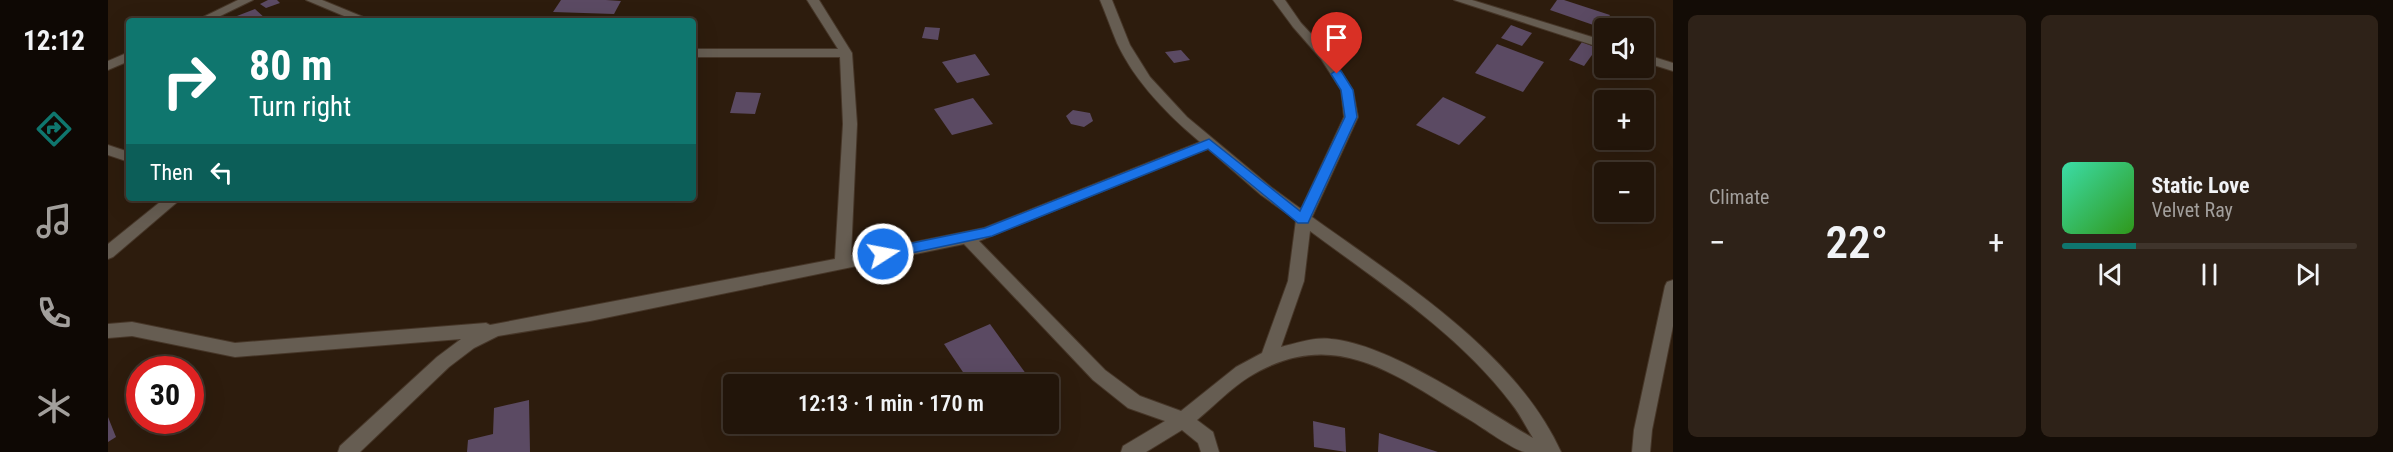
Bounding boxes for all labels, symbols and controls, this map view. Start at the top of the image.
pin [1311,12,1362,74]
map controls [1594,18,1654,222]
button: sound [1594,18,1654,78]
icon: arrive [1320,21,1353,54]
text: 12:12 [23,25,85,57]
text: 80 m [249,41,332,90]
icon: right [150,42,228,120]
button: + [1594,90,1654,150]
text: Turn right [249,91,351,123]
icon: directions [33,108,75,150]
icon: left [205,156,238,189]
text: Then [150,160,193,185]
button: − [1594,162,1654,222]
text: Static Love [2152,173,2250,198]
text: Climate [1709,185,1769,209]
text: Velvet Ray [2152,198,2233,222]
icon: music [33,200,75,242]
text: 22° [1825,216,1888,269]
position arrow [851,222,915,286]
text: − [1709,223,1726,262]
text: + [1988,223,2004,262]
icon: previous [2094,258,2127,291]
icon: pause [2193,258,2226,291]
icon: next [2291,258,2324,291]
icon: phone [33,292,75,334]
speed limit sign: 30 [126,356,204,434]
icon: climate [33,385,75,427]
text: 12:13 · 1 min · 170 m [798,391,984,416]

